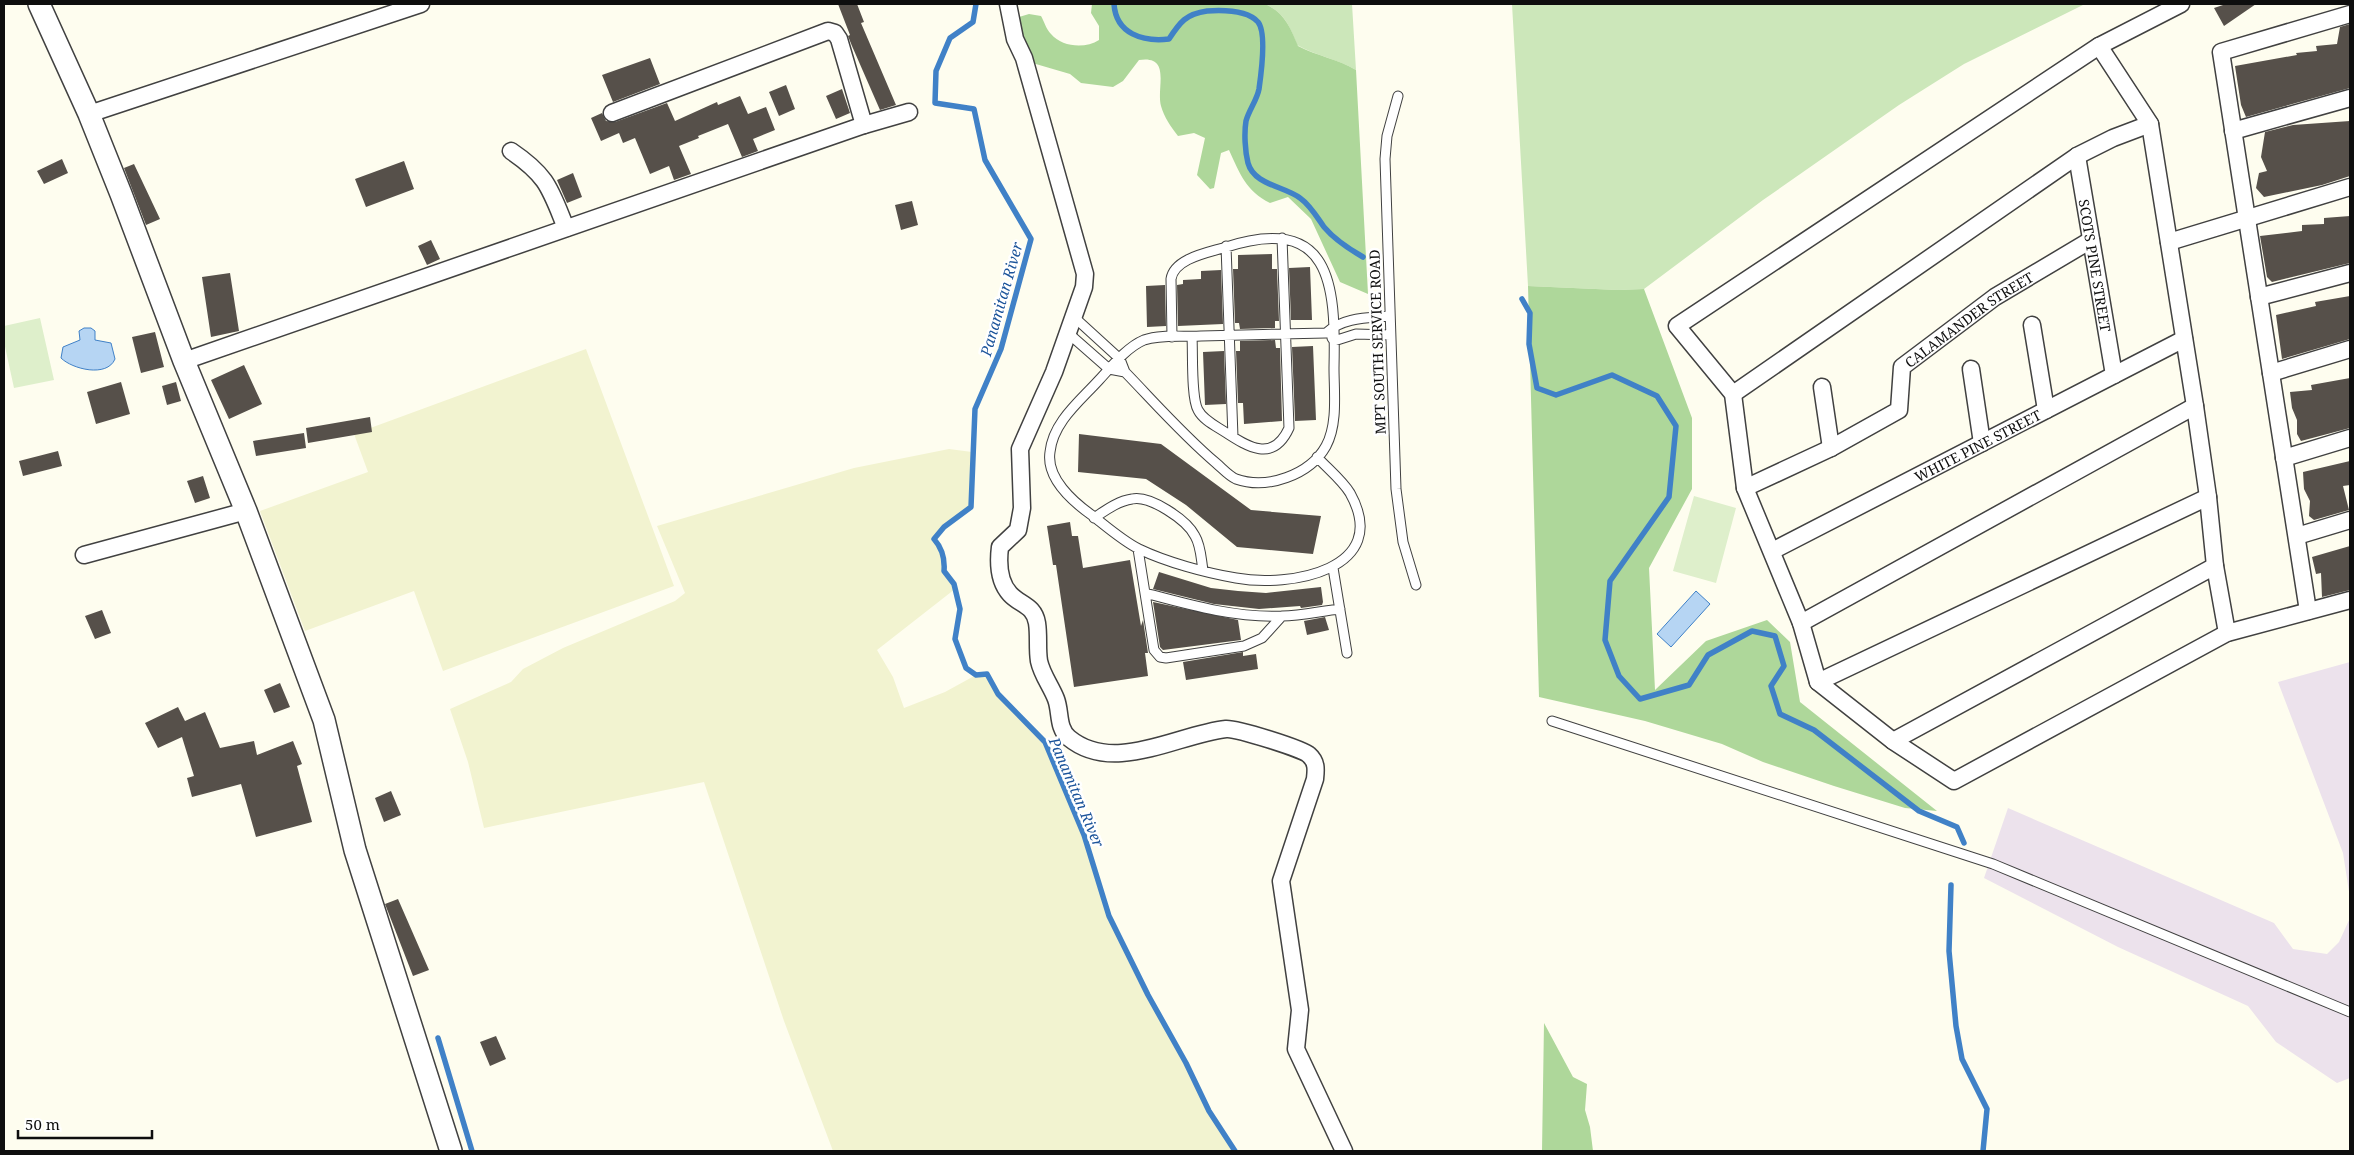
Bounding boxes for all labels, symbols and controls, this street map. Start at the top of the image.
street label: SCOTS PINE STREET [2075,198,2116,334]
water label: Panamitan River [975,239,1027,359]
street label: MPT SOUTH SERVICE ROAD [1364,249,1390,435]
street label: CALAMANDER STREET [1901,267,2037,371]
street label: WHITE PINE STREET [1911,405,2044,486]
water label: Panamitan River [1044,733,1110,851]
scale bar [18,1108,151,1140]
text: 50 m [25,1114,60,1134]

